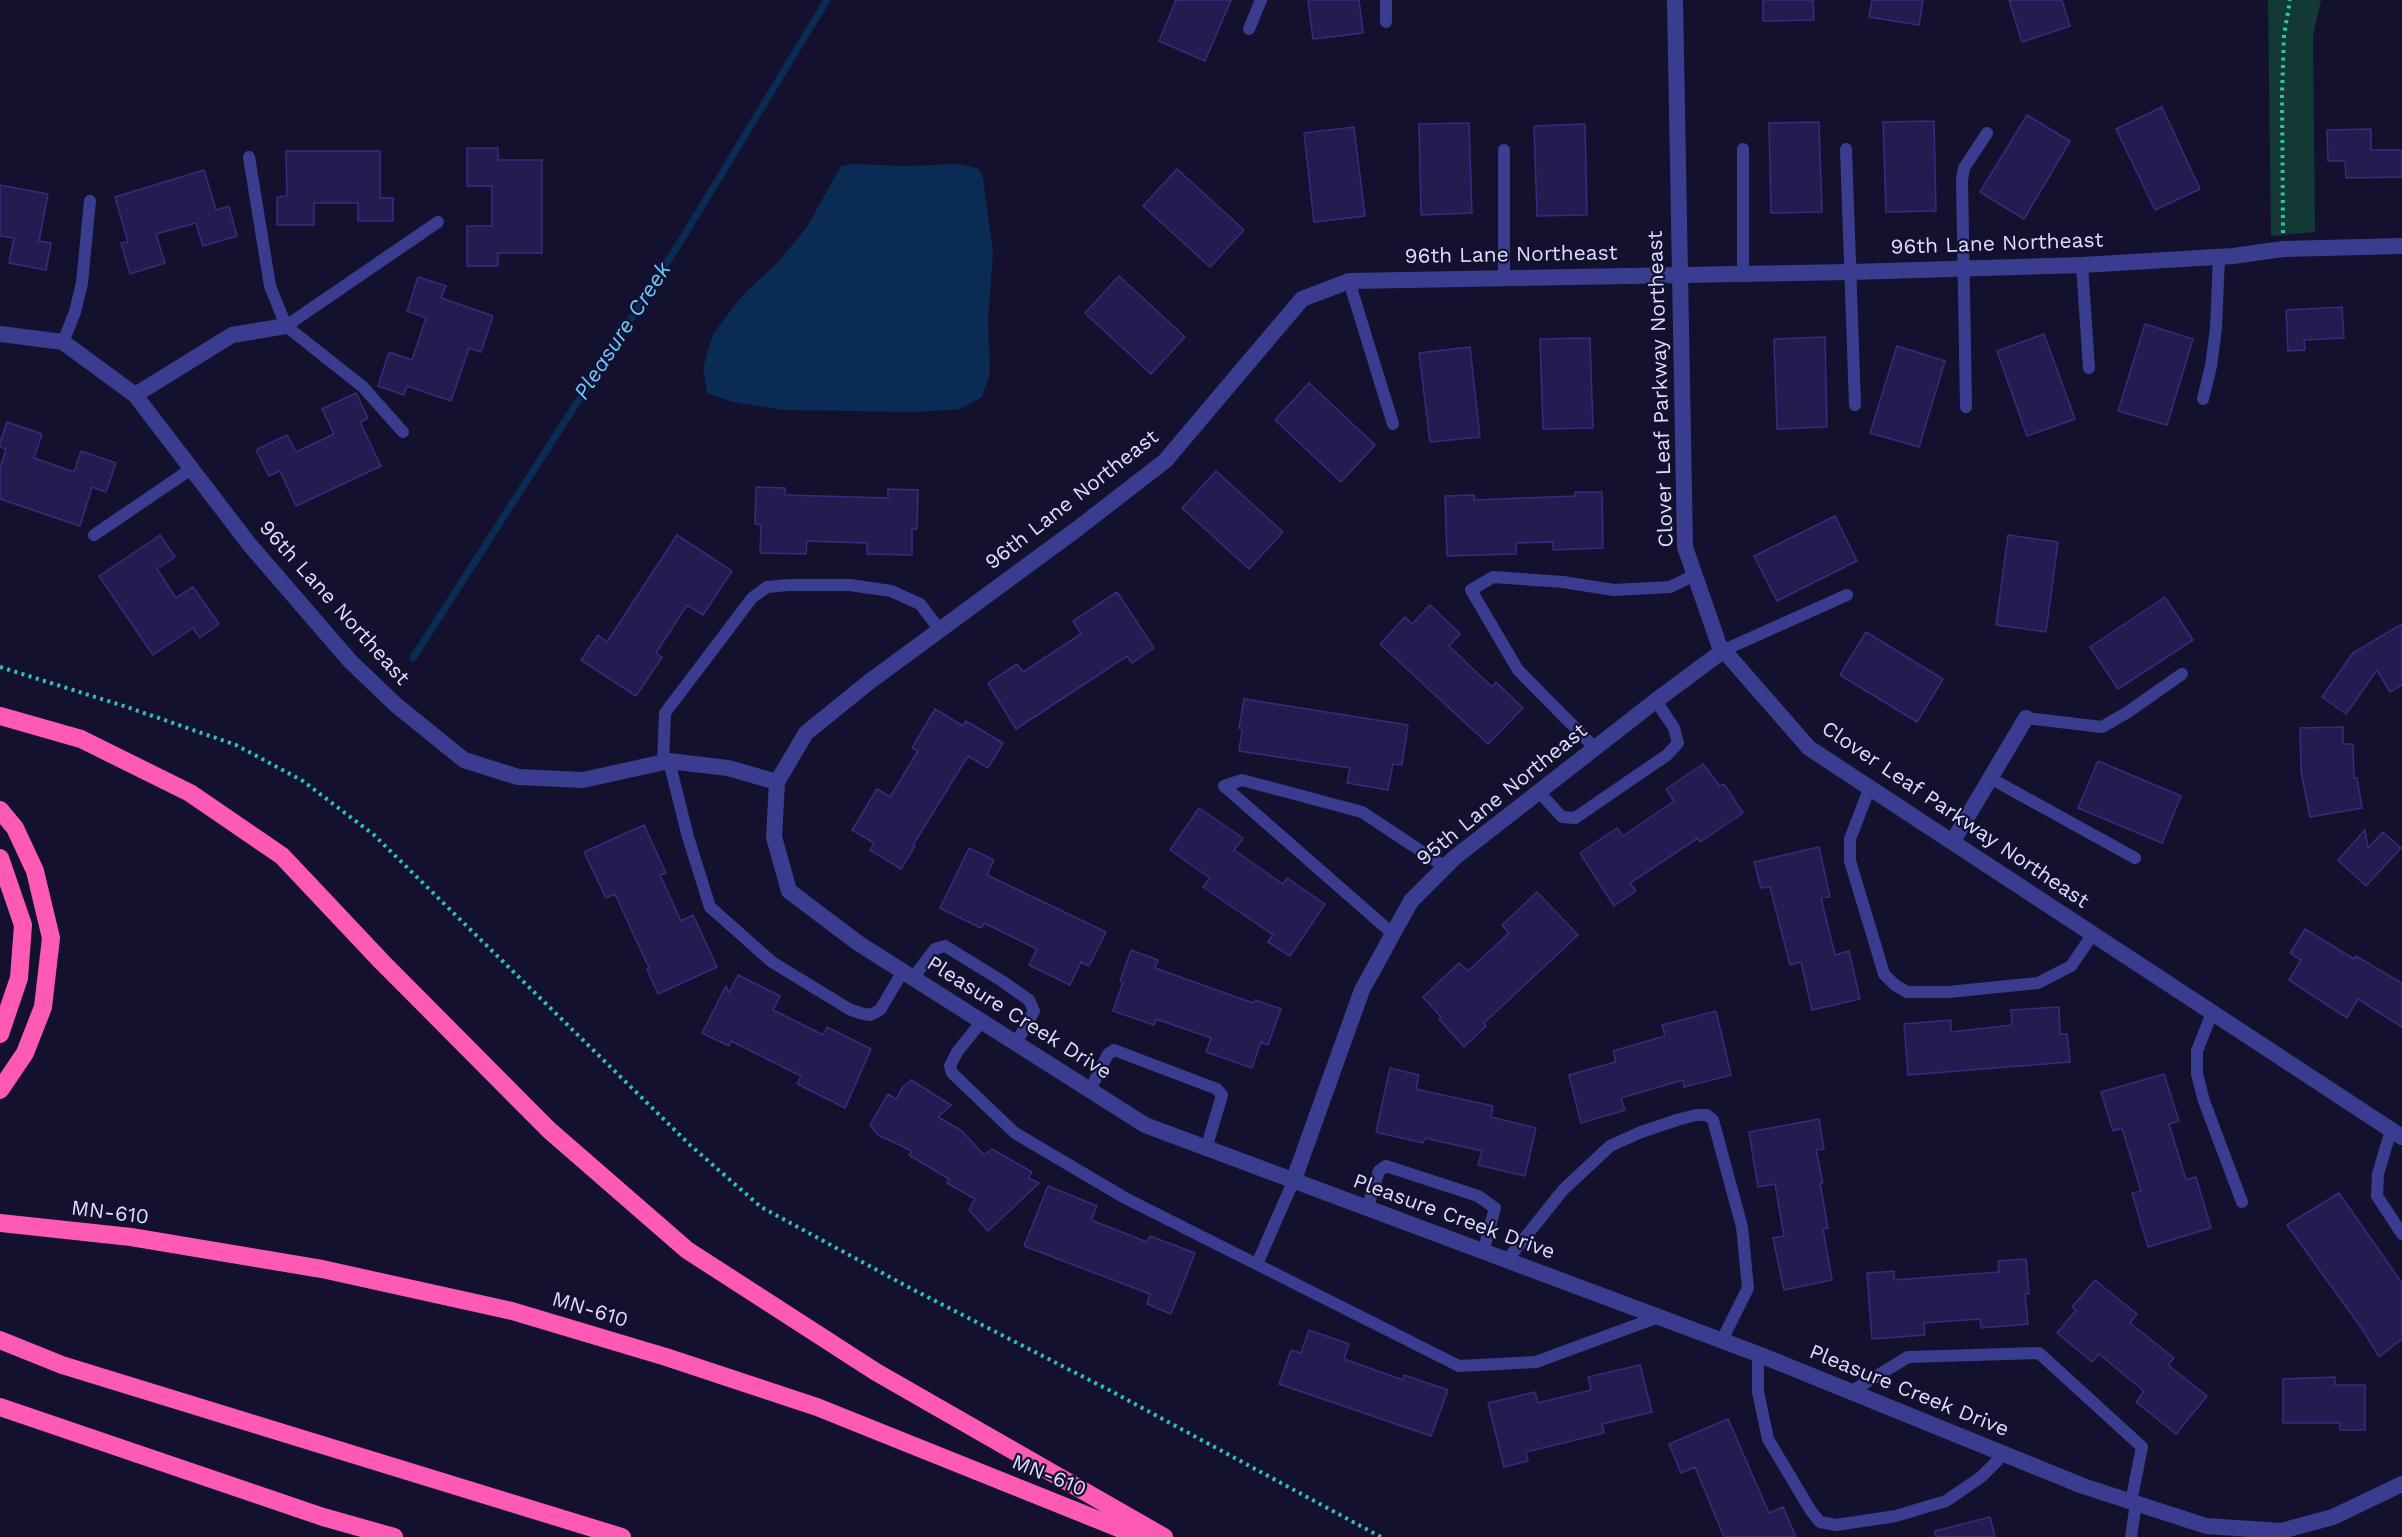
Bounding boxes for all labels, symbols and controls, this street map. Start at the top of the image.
street label: 96th Lane Northeast [1890,228,2104,260]
street label: Clover Leaf Parkway Northeast [1643,230,1679,548]
street label: 96th Lane Northeast [1404,241,1618,269]
water label: Pleasure Creek [569,257,677,405]
street label: 96th Lane Northeast [980,425,1164,575]
street label: 96th Lane Northeast [253,515,415,691]
street label: Clover Leaf Parkway Northeast [1817,716,2093,914]
street label: 95th Lane Northeast [1412,718,1592,872]
street label: Pleasure Creek Drive [922,951,1116,1085]
street label: Pleasure Creek Drive [1350,1169,1558,1265]
street label: MN-610 [70,1196,150,1230]
street label: MN-610 [549,1287,631,1333]
street label: Pleasure Creek Drive [1806,1339,2012,1443]
street label: MN-610 [1008,1450,1090,1502]

